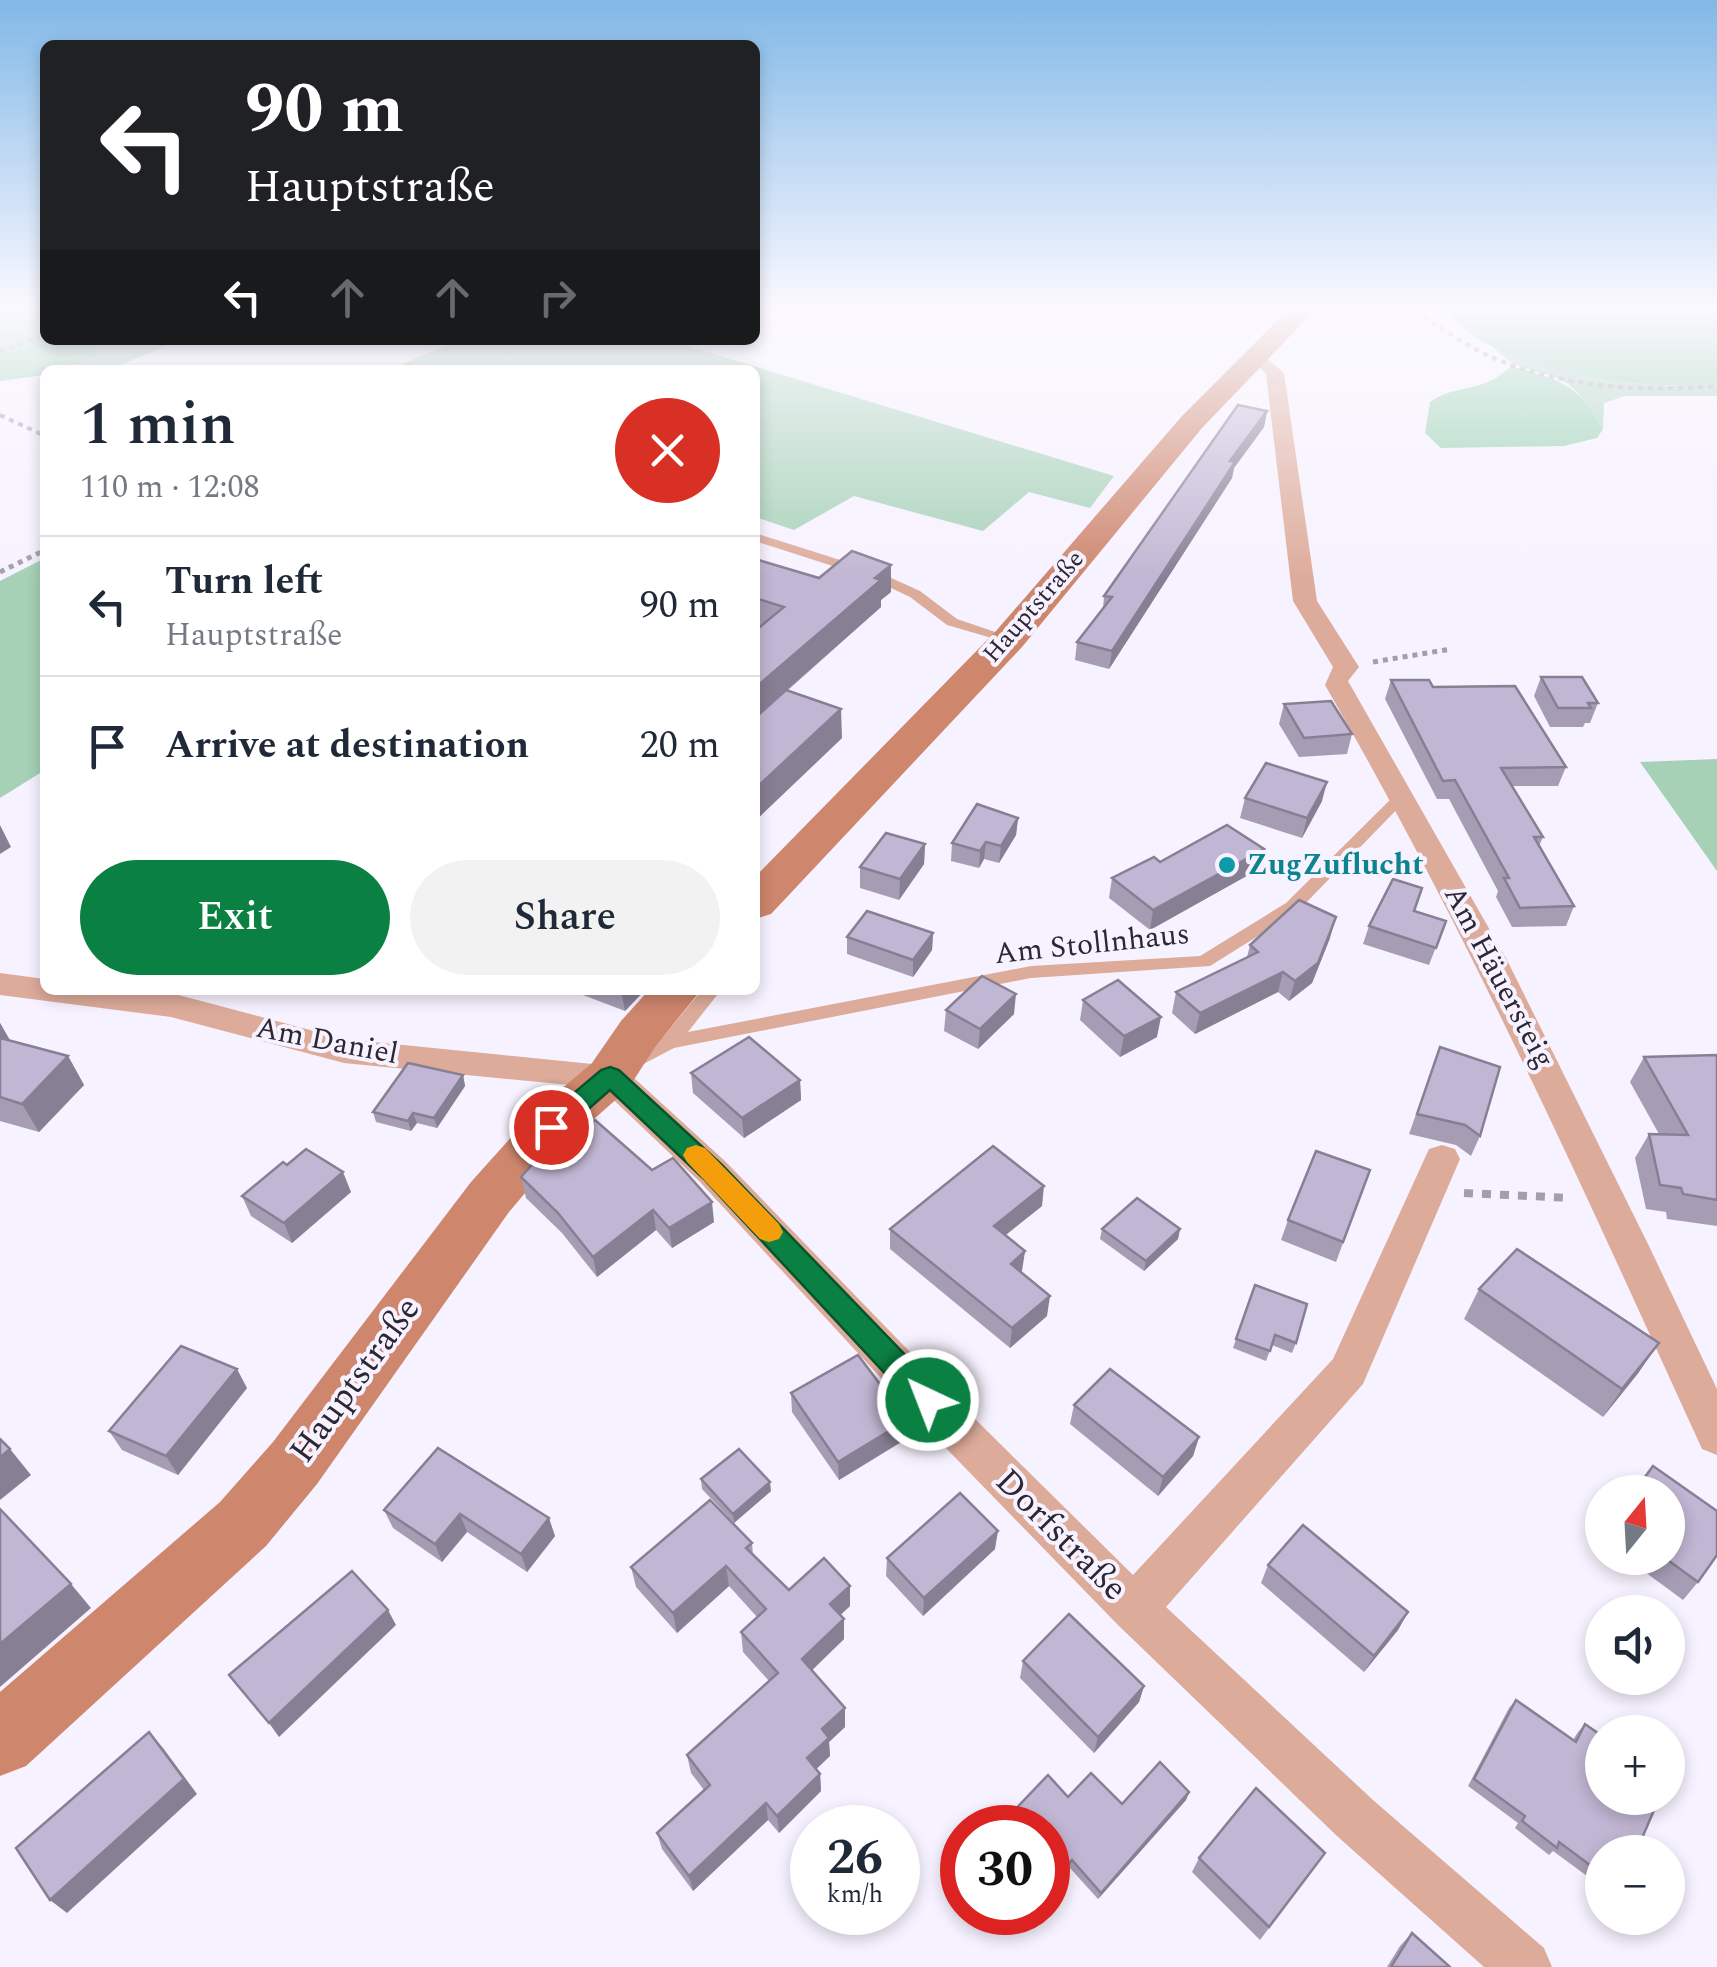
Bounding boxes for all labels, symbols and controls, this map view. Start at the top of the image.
text: 90 m [245,57,404,163]
icon: left [80,80,210,210]
text: Hauptstraße [245,153,495,222]
icon: left [215,270,270,325]
icon: ahead [320,270,375,325]
icon: ahead [425,270,480,325]
icon: right [530,270,585,325]
text: 1 min [80,379,236,471]
button: close [615,398,720,503]
text: 110 m · 12:08 [80,463,260,512]
street label: Hauptstraße [974,542,1094,672]
text: Turn left [165,553,323,611]
text: 90 m [640,577,720,635]
icon: left [80,579,135,634]
text: Hauptstraße [165,611,343,660]
text: Arrive at destination [165,717,529,775]
text: 20 m [640,717,720,775]
icon: arrive [80,719,135,774]
place label: ZugZuflucht [1247,842,1424,888]
marker: ZugZuflucht [1216,854,1238,876]
button: Exit [80,860,390,975]
button: Share [410,860,720,975]
street label: Am Häuersteig [1431,877,1567,1077]
street label: Am Stollnhaus [992,911,1192,977]
street label: Am Daniel [252,1005,402,1077]
pin [509,1085,594,1170]
icon: arrive [524,1100,579,1155]
street label: Hauptstraße [276,1286,434,1474]
position arrow [876,1348,980,1452]
street label: Dorfstraße [982,1456,1140,1614]
north arrow [1585,1475,1685,1575]
map controls [1585,1475,1685,1935]
button: sound [1585,1595,1685,1695]
button: + [1585,1715,1685,1815]
speed limit sign: 30 [940,1805,1070,1935]
text: 26 [827,1820,883,1896]
button: − [1585,1835,1685,1935]
text: km/h [827,1876,883,1914]

